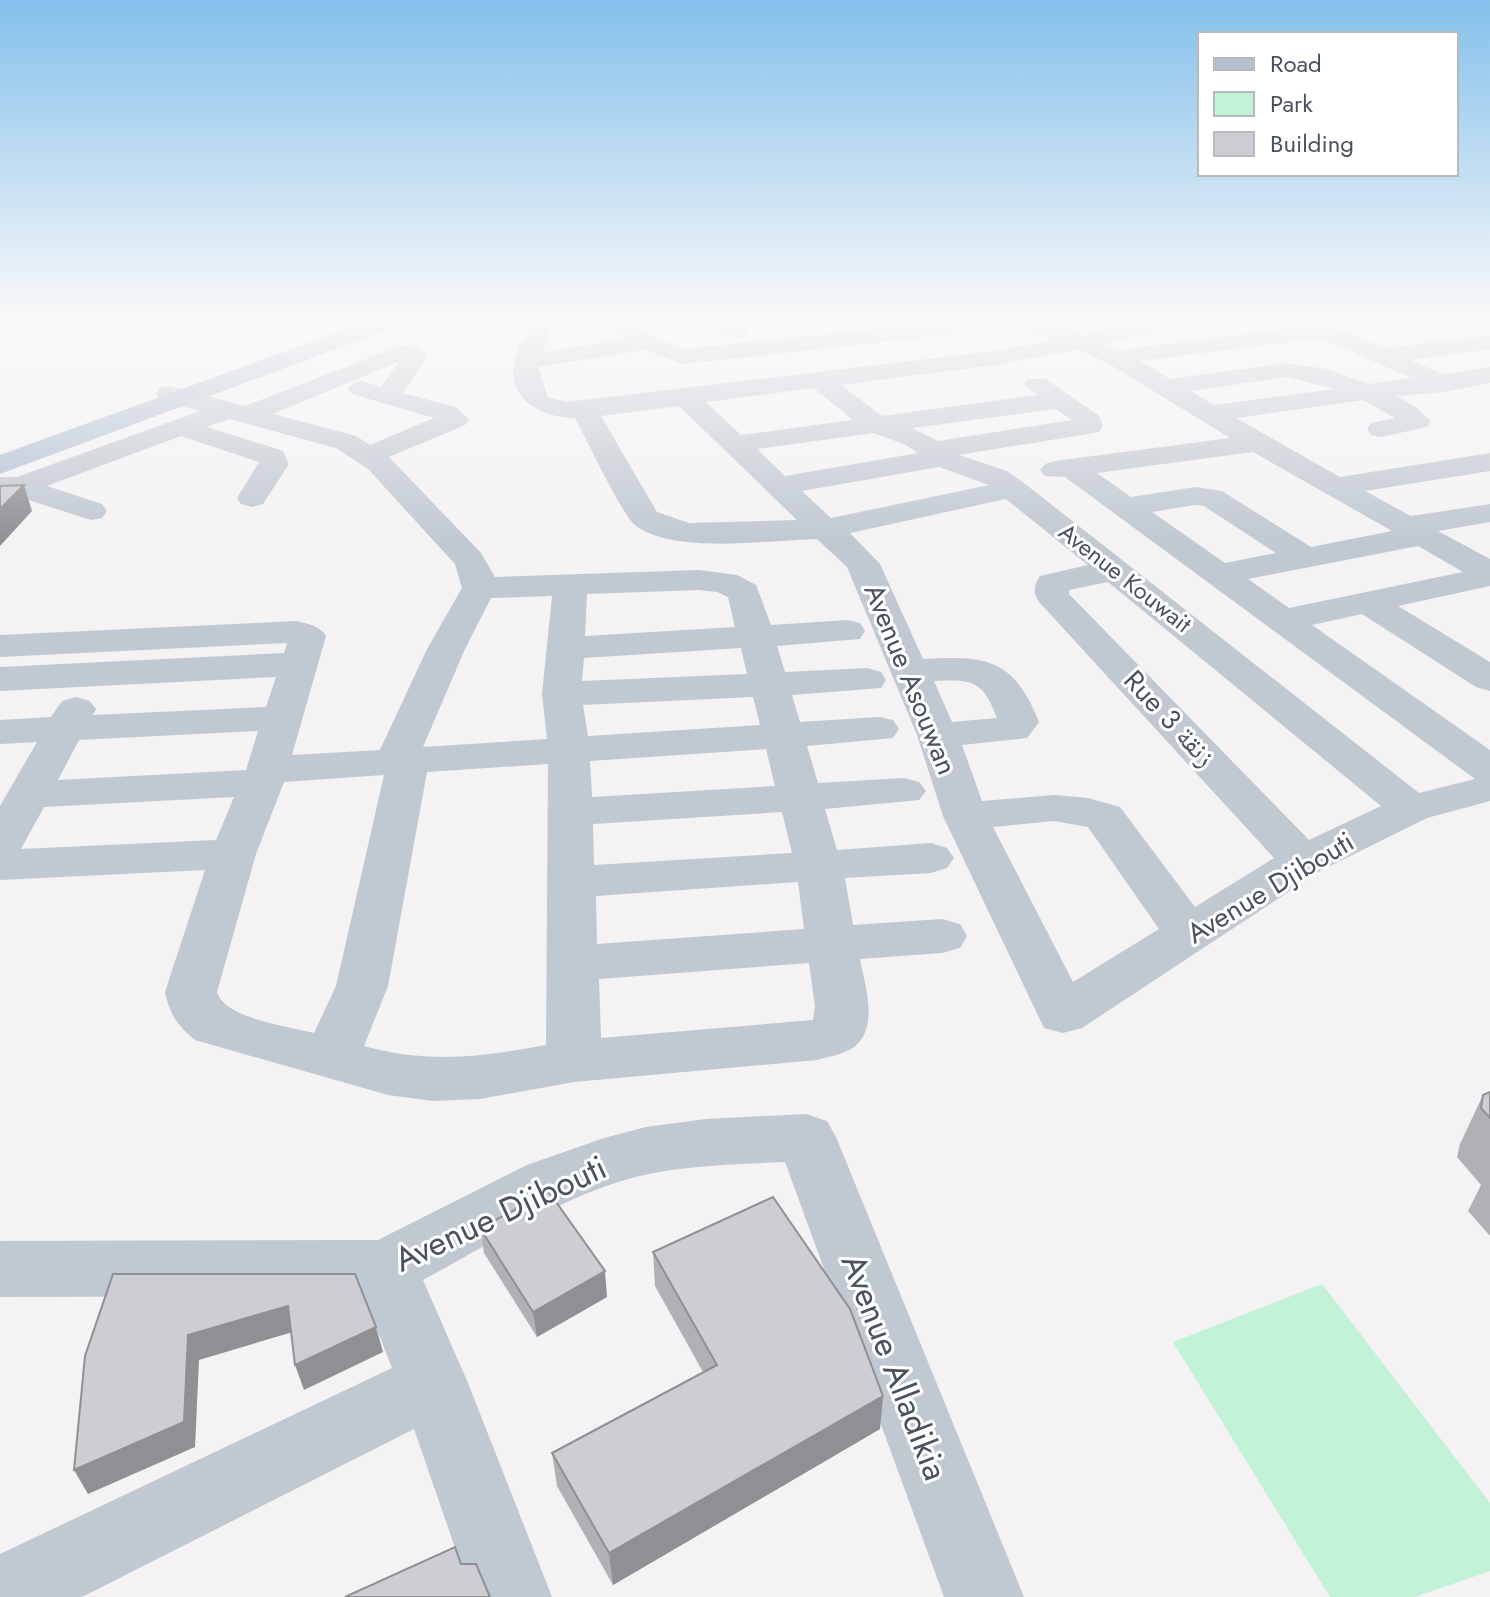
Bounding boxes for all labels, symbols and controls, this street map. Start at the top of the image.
legend [1198,32,1458,176]
text: Road [1270,46,1322,81]
text: Park [1270,86,1313,121]
text: Building [1270,126,1354,161]
street label: Avenue Kouwait [1051,514,1199,641]
street label: Avenue Asouwan [854,578,967,781]
street label: Rue 3 زنقة [1114,661,1225,776]
street label: Avenue Djibouti [1179,821,1362,954]
street label: Avenue Djibouti [386,1143,615,1284]
street label: Avenue Alladikia [829,1247,960,1487]

